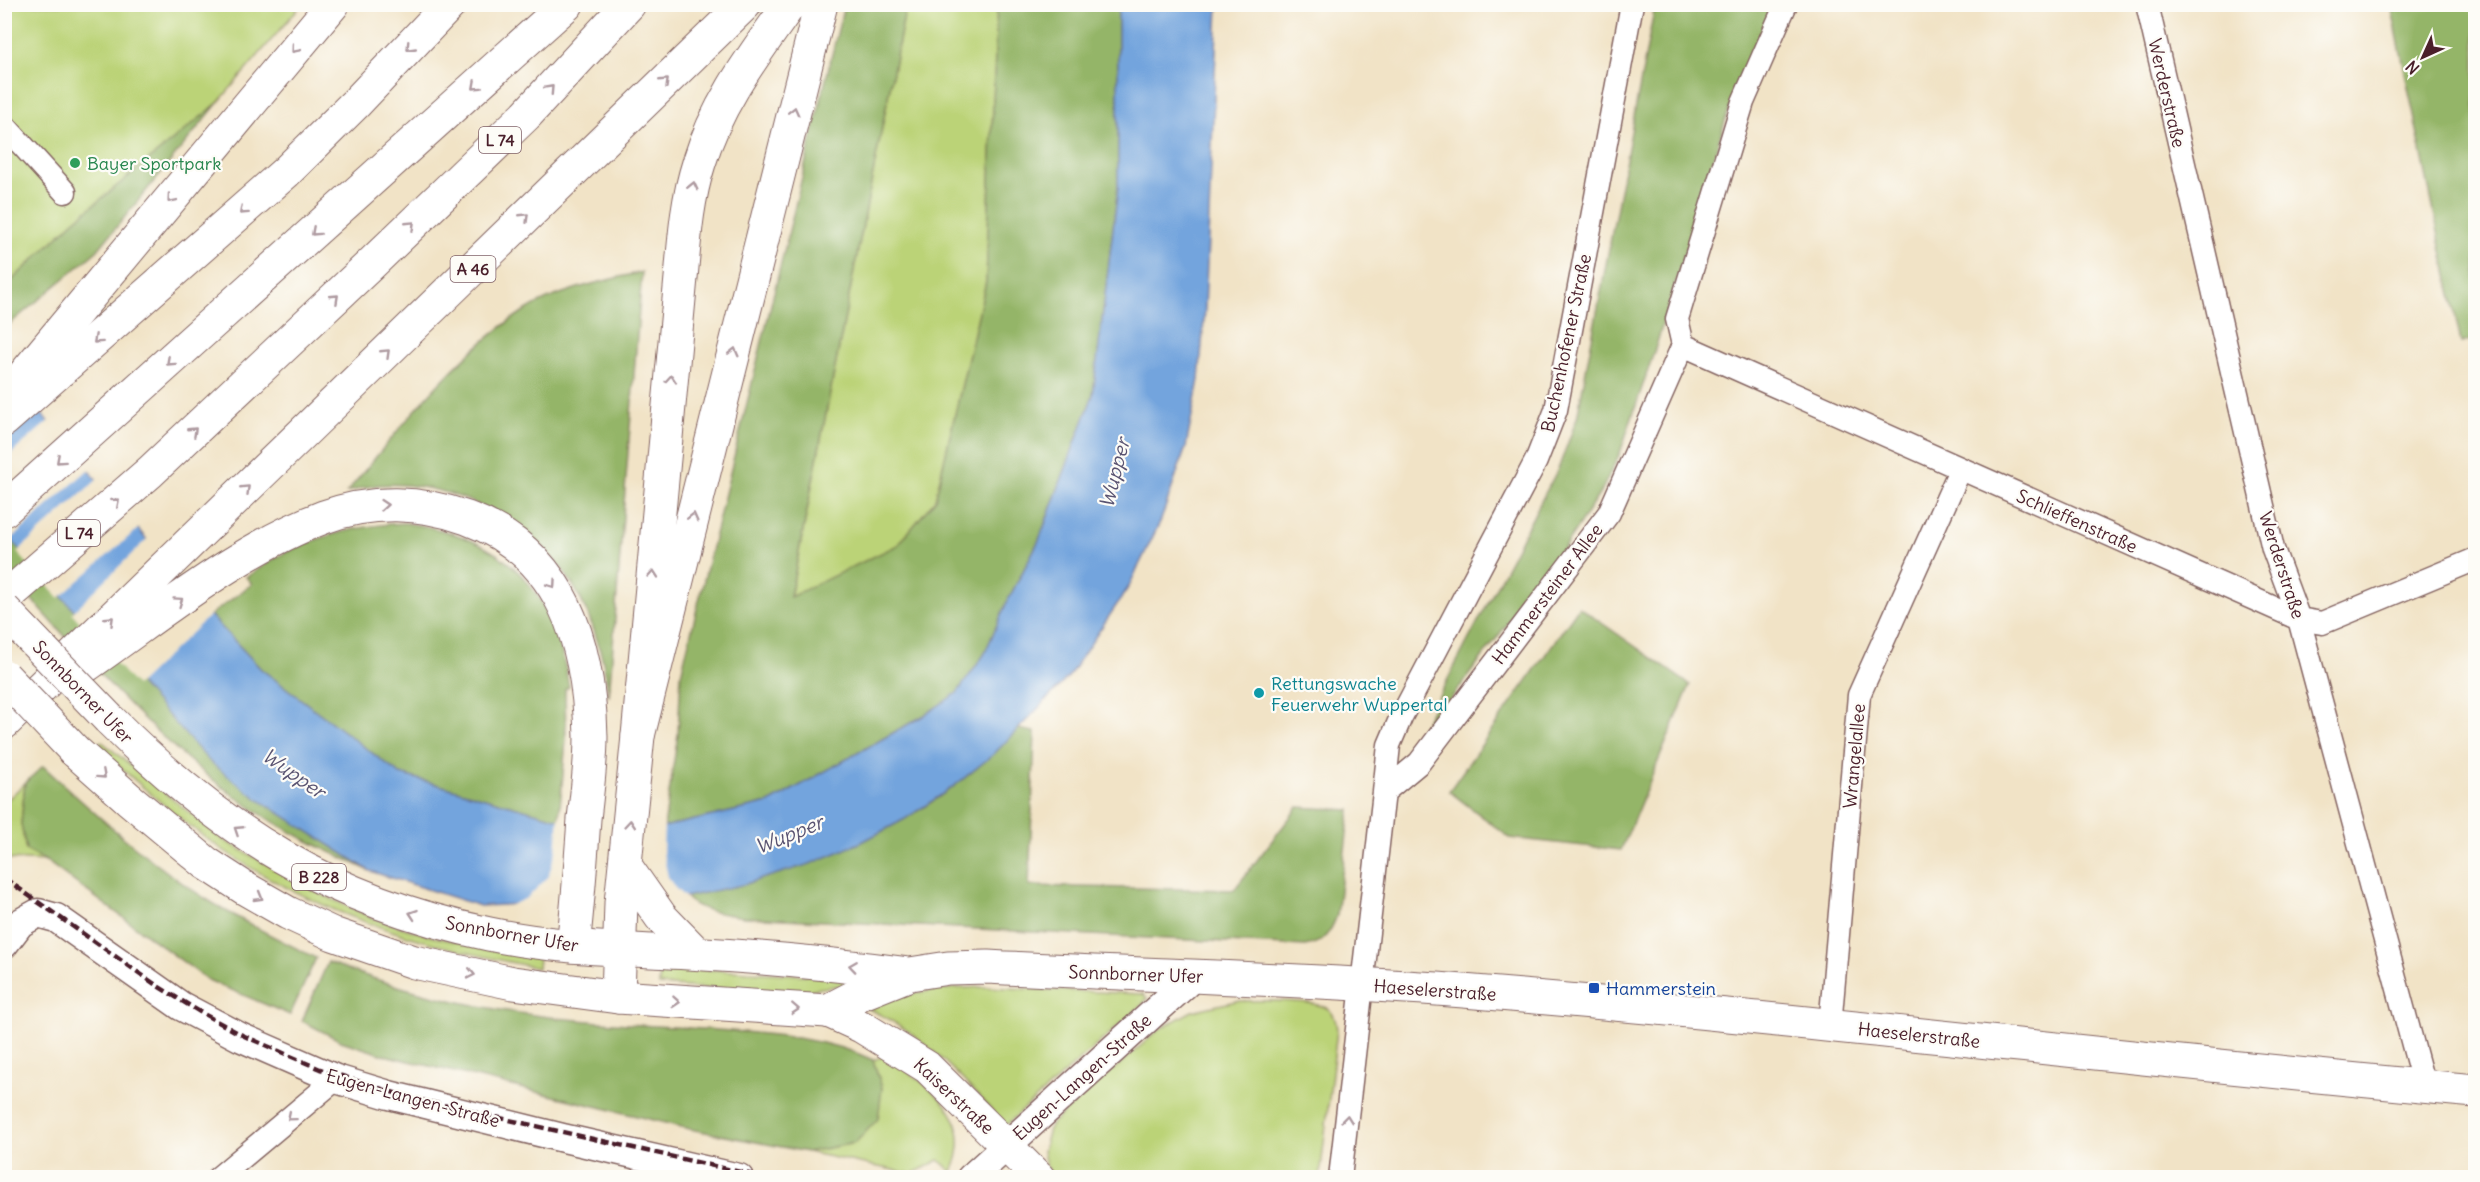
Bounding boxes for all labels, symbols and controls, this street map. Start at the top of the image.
north arrow [2393,27,2453,87]
street label: Werderstraße [2143,36,2191,150]
one-way arrow [406,41,417,51]
one-way arrow [292,42,303,53]
text: N [2401,57,2423,79]
one-way arrow [658,78,669,89]
one-way arrow [472,79,483,90]
one-way arrow [543,85,554,96]
one-way arrow [787,106,800,116]
road number: L 74 [479,127,521,153]
place label: Bayer Sportpark [87,152,221,175]
marker: Bayer Sportpark [68,156,82,170]
one-way arrow [686,181,699,191]
one-way arrow [167,192,178,203]
one-way arrow [239,204,249,215]
one-way arrow [518,214,529,225]
one-way arrow [403,222,414,233]
one-way arrow [311,225,322,236]
street label: Buchenhofener Straße [1536,252,1596,434]
road number: A 46 [450,256,496,282]
one-way arrow [327,294,338,305]
one-way arrow [93,333,104,344]
one-way arrow [727,348,740,358]
one-way arrow [379,349,389,360]
one-way arrow [166,355,176,366]
one-way arrow [664,375,677,384]
one-way arrow [186,428,197,439]
water label: Wupper [1093,433,1135,511]
one-way arrow [56,453,67,464]
street label: Schlieffenstraße [2013,484,2141,558]
one-way arrow [239,485,249,496]
one-way arrow [109,498,120,509]
one-way arrow [380,499,389,512]
street label: Werderstraße [2254,509,2310,621]
one-way arrow [685,512,698,522]
street label: Hammersteiner Allee [1487,519,1607,669]
road number: L 74 [58,520,100,546]
one-way arrow [646,569,659,578]
one-way arrow [545,578,556,589]
one-way arrow [172,597,183,608]
one-way arrow [103,616,114,627]
street label: Sonnborner Ufer [28,635,139,749]
place label: Rettungswache Feuerwehr Wuppertal [1271,672,1448,716]
marker: Rettungswache Feuerwehr Wuppertal [1252,686,1266,700]
street label: Wrangelallee [1838,703,1870,809]
water label: Wupper [258,742,333,805]
one-way arrow [95,768,106,779]
water label: Wupper [751,808,829,859]
one-way arrow [623,819,636,829]
one-way arrow [234,826,245,837]
road number: B 228 [292,864,346,890]
one-way arrow [253,889,263,901]
one-way arrow [408,909,419,922]
street label: Sonnborner Ufer [444,911,581,957]
one-way arrow [848,960,857,972]
street label: Sonnborner Ufer [1068,960,1204,988]
one-way arrow [466,967,476,980]
street label: Haeselerstraße [1373,974,1497,1006]
place label: Hammerstein [1606,977,1716,1000]
marker: Hammerstein [1587,981,1601,995]
one-way arrow [672,995,681,1008]
one-way arrow [790,1003,799,1016]
street label: Eugen-Langen-Straße [1008,1009,1156,1145]
street label: Haeselerstraße [1857,1017,1981,1053]
street label: Kaiserstraße [909,1053,999,1139]
street label: Eugen-Langen-Straße [324,1064,502,1132]
one-way arrow [287,1110,298,1121]
one-way arrow [1340,1115,1352,1124]

